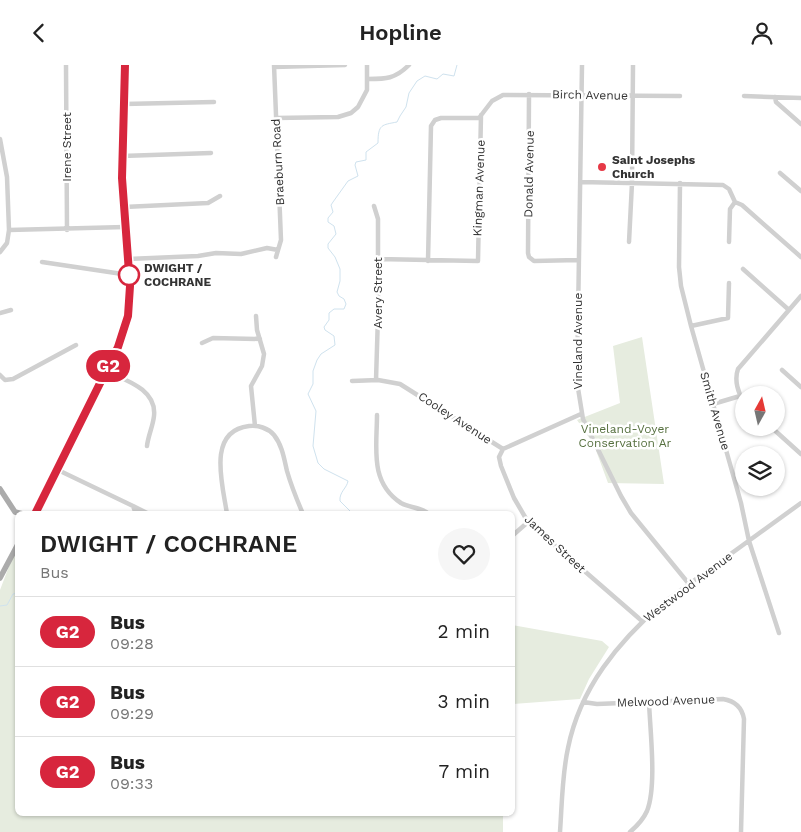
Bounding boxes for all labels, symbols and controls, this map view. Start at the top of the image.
icon: back [25,19,53,47]
icon: person [748,19,776,47]
text: Hopline [359,20,442,45]
street label: Birch Avenue [552,87,628,103]
street label: Irene Street [60,112,74,182]
street label: Braeburn Road [269,118,287,206]
street label: Donald Avenue [521,130,537,218]
street label: Kingman Avenue [470,139,488,237]
place label: Saint Josephs Church [612,153,696,181]
marker: Saint Josephs Church [596,161,608,173]
street label: Avery Street [371,257,385,329]
place label: DWIGHT / COCHRANE [144,261,211,289]
marker: DWIGHT / COCHRANE [118,264,140,286]
street label: Vineland Avenue [571,293,585,389]
line badge: G2 [86,350,130,382]
text: G2 [96,355,120,376]
street label: Smith Avenue [697,370,733,452]
north arrow [735,386,785,436]
map controls [735,386,785,496]
street label: Cooley Avenue [416,389,494,447]
park label: Vineland-Voyer Conservation Ar [579,422,672,450]
button: layers [735,446,785,496]
street label: James Street [522,512,588,576]
button: heart [438,528,490,580]
text: DWIGHT / COCHRANE [40,530,297,558]
street label: Westwood Avenue [641,549,735,625]
text: Bus [40,563,69,582]
text: Bus [110,611,145,634]
text: 2 min [438,620,490,643]
text: G2 [56,621,79,642]
text: 09:28 [110,634,154,653]
text: Bus [110,681,145,704]
text: 3 min [438,690,490,713]
text: G2 [56,691,79,712]
street label: Melwood Avenue [617,692,715,710]
text: 09:29 [110,704,154,723]
text: Bus [110,751,145,774]
text: 7 min [439,760,490,783]
text: G2 [56,761,79,782]
text: 09:33 [110,774,153,793]

